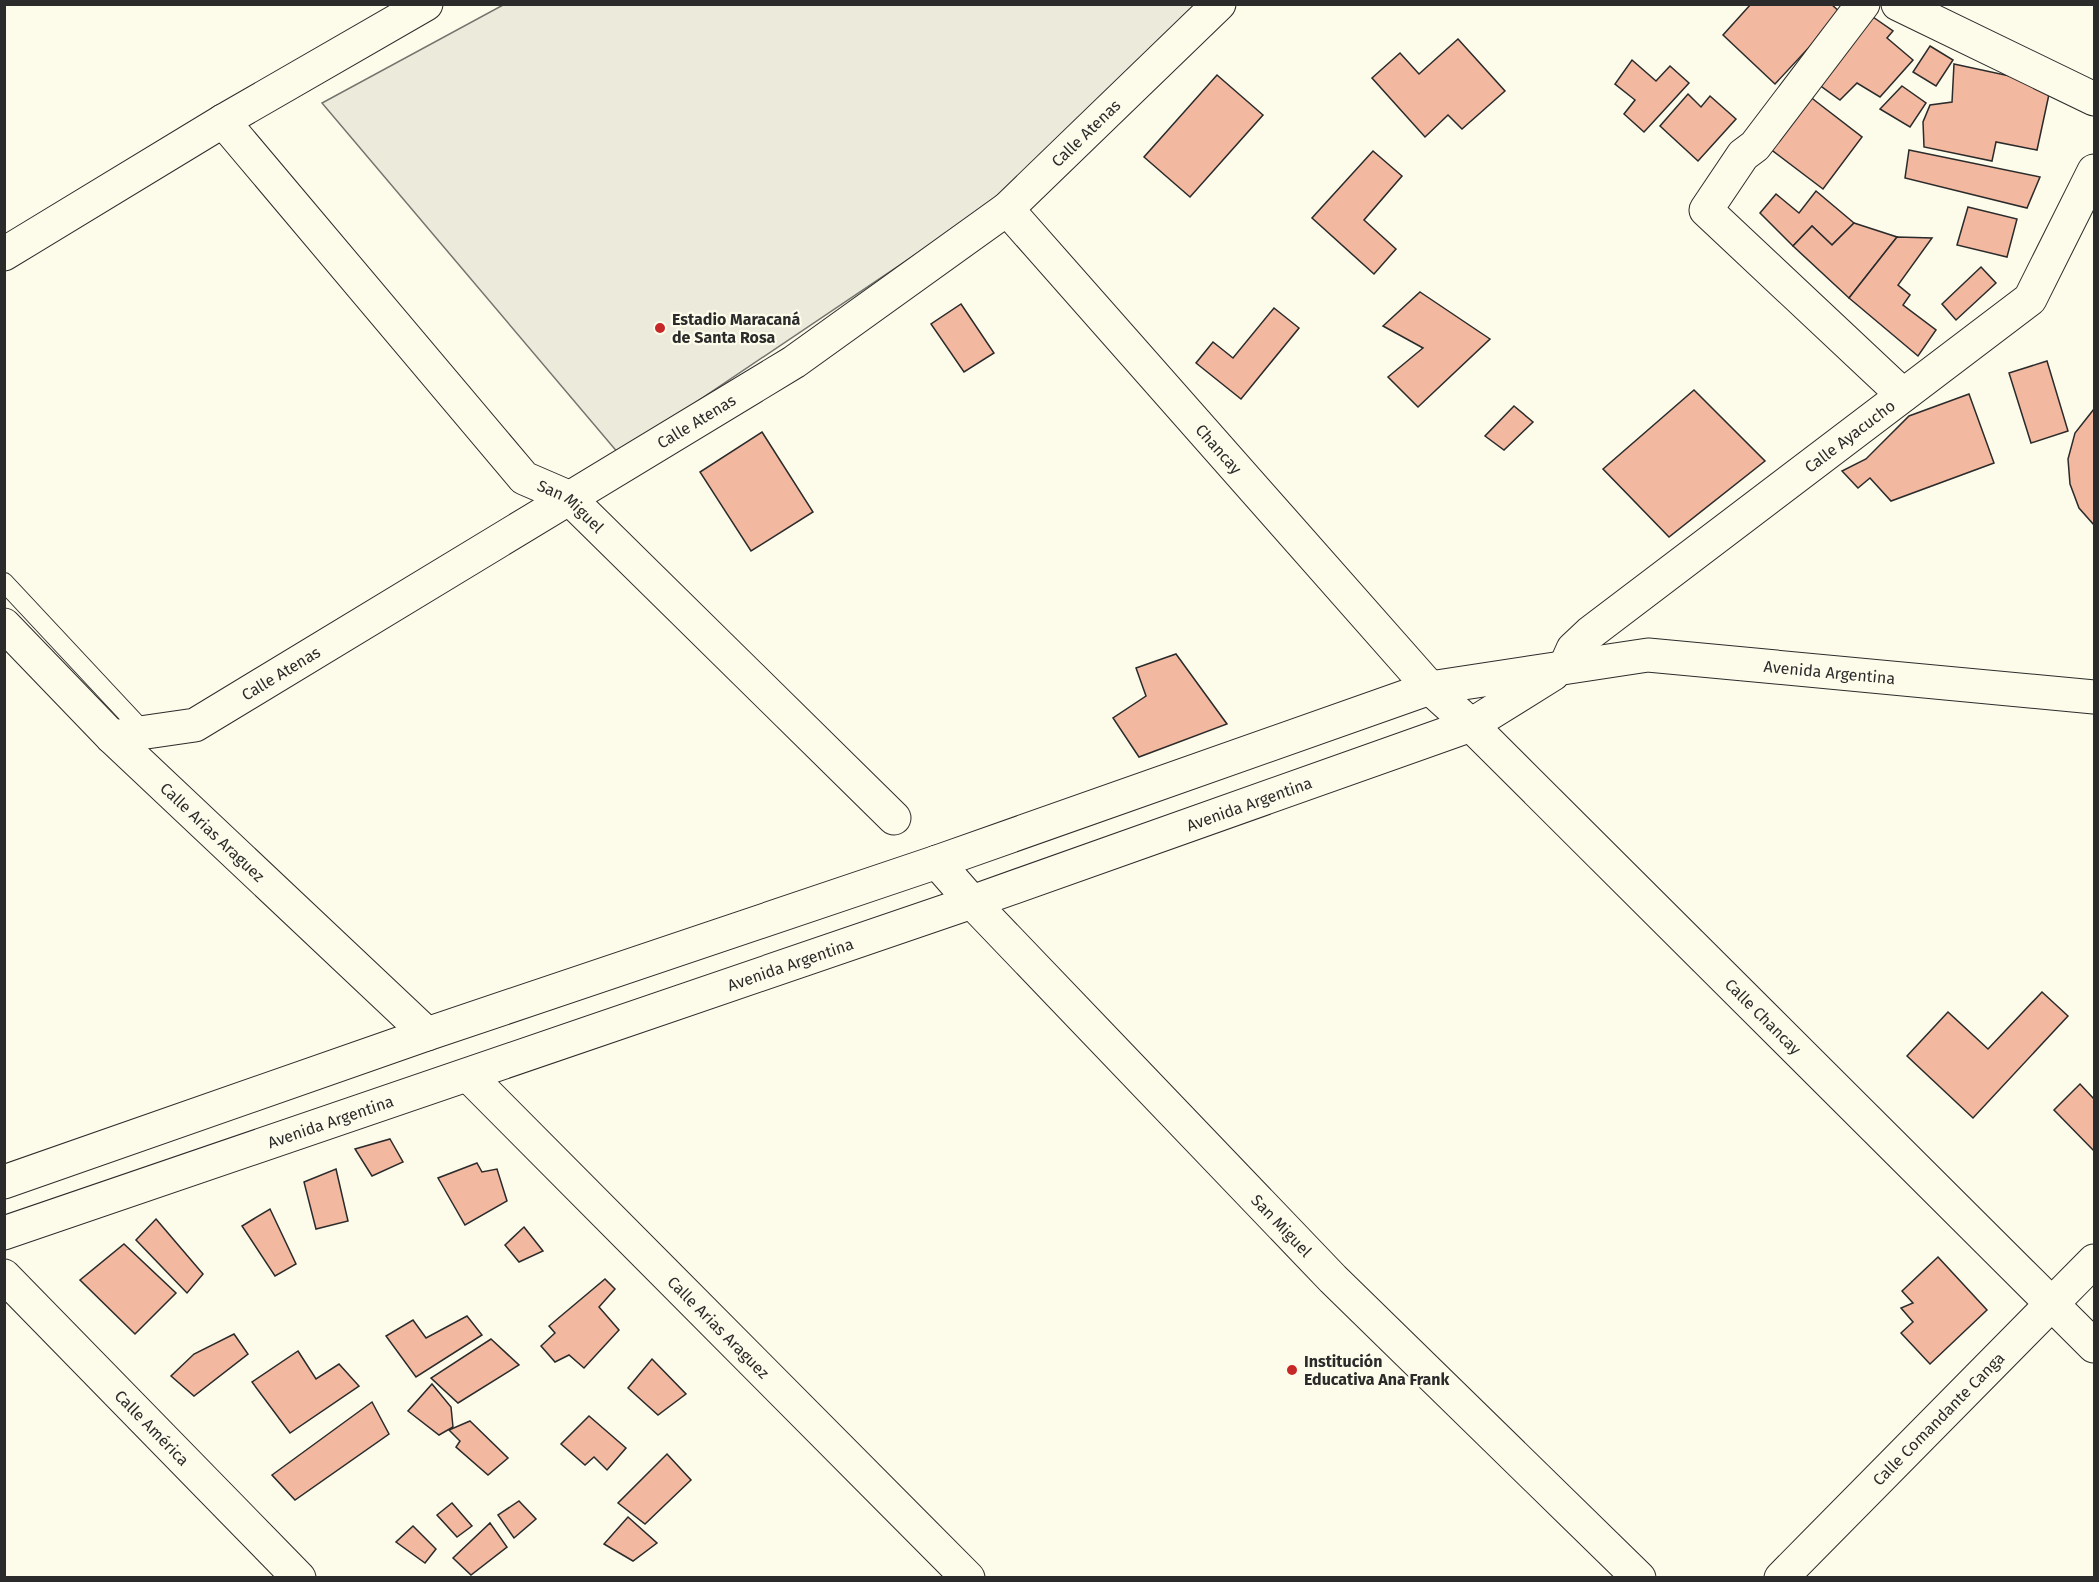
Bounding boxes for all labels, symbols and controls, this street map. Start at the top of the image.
street label: Calle Atenas [1048,96,1124,171]
place label: Estadio Maracaná de Santa Rosa [672,310,801,347]
marker: Estadio Maracaná de Santa Rosa [653,321,667,335]
street label: Calle Atenas [654,391,739,453]
street label: Calle Ayacucho [1801,396,1899,477]
street label: Chancay [1191,420,1246,478]
street label: San Miguel [534,476,608,537]
street label: Calle Atenas [238,642,324,705]
street label: Avenida Argentina [1763,657,1896,688]
street label: Avenida Argentina [1184,773,1315,835]
street label: Calle Arias Araguez [156,779,268,886]
street label: Avenida Argentina [725,934,856,995]
street label: Calle Chancay [1721,975,1805,1059]
street label: Avenida Argentina [265,1092,396,1152]
street label: San Miguel [1247,1191,1316,1261]
street label: Calle Arias Araguez [663,1272,773,1382]
street label: Calle Comandante Canga [1869,1348,2009,1489]
place label: Institución Educativa Ana Frank [1304,1352,1450,1389]
marker: Institución Educativa Ana Frank [1285,1363,1299,1377]
street label: Calle América [111,1386,193,1470]

